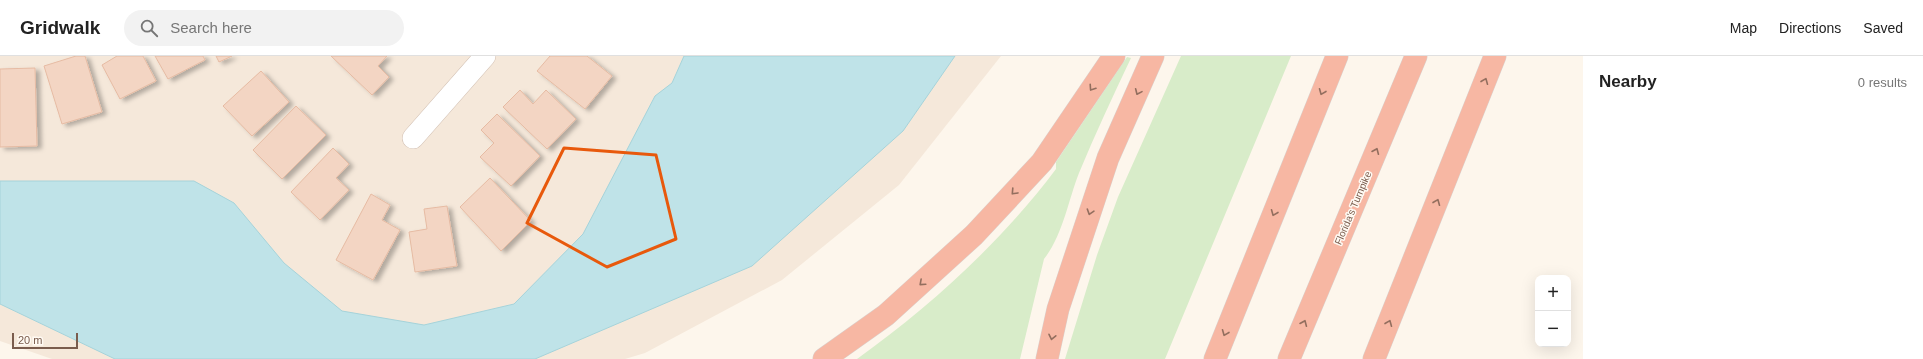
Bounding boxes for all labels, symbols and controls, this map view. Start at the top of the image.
search box [124,10,404,46]
text: Gridwalk [20,17,100,38]
icon: search [138,17,160,39]
text: Search here [170,19,252,36]
text: Map [1730,20,1757,36]
text: Directions [1779,20,1841,36]
text: Saved [1863,20,1903,36]
text: Nearby [1599,72,1657,91]
text: 0 results [1858,75,1907,90]
one-way arrow [1480,78,1488,85]
one-way arrow [1089,84,1097,91]
one-way arrow [1134,88,1142,95]
one-way arrow [1319,89,1327,96]
one-way arrow [1371,148,1379,156]
street label: Florida's Turnpike [1333,169,1374,246]
one-way arrow [1012,187,1019,195]
one-way arrow [1432,198,1440,205]
one-way arrow [1086,209,1095,216]
one-way arrow [1270,209,1278,216]
map controls [1535,275,1571,347]
button: + [1535,275,1571,311]
one-way arrow [919,278,926,285]
button: − [1535,311,1571,347]
one-way arrow [1384,319,1392,326]
one-way arrow [1300,320,1308,327]
one-way arrow [1222,329,1230,337]
scale bar [12,331,78,350]
one-way arrow [1048,333,1056,340]
text: 20 m [18,334,42,346]

